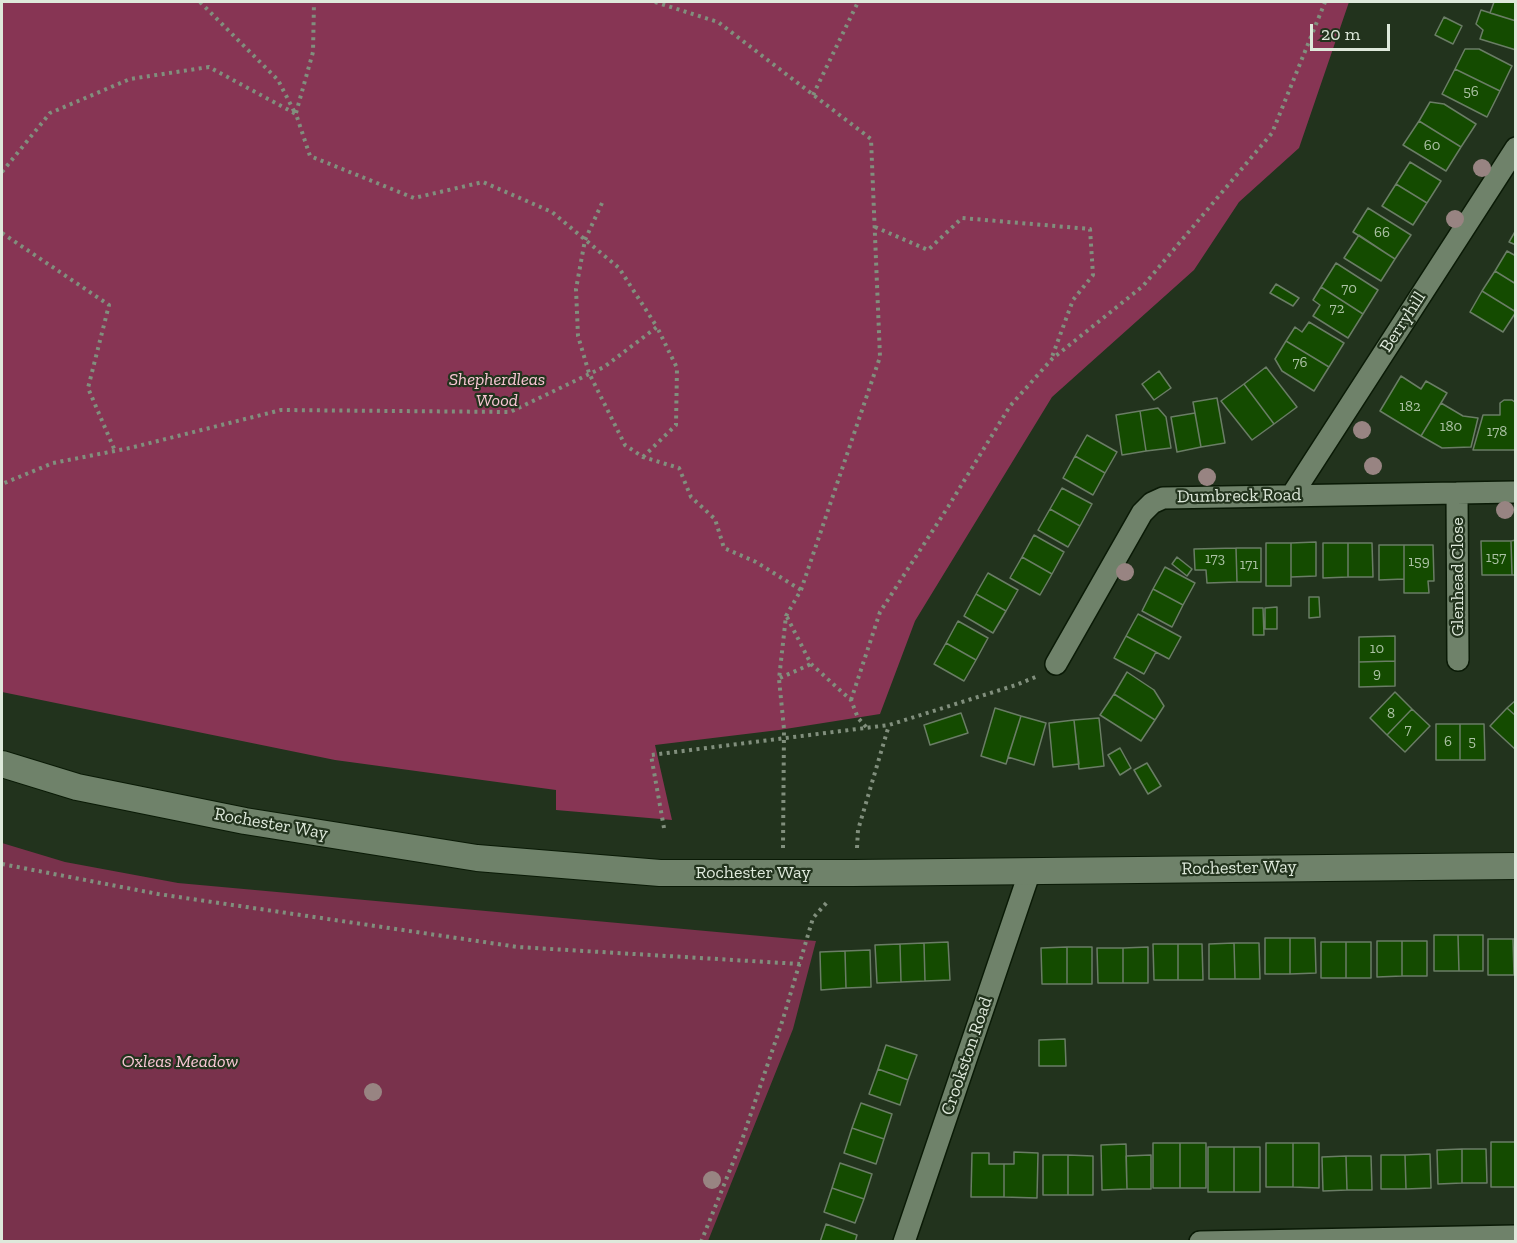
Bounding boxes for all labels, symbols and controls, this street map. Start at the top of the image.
scale bar [1313,12,1392,50]
text: 20 m [1321,23,1360,45]
house number: 56 [1463,83,1479,101]
house number: 60 [1424,137,1440,155]
house number: 66 [1374,224,1390,242]
house number: 70 [1341,280,1357,298]
street label: Berryhill [1375,288,1431,356]
house number: 72 [1330,300,1344,318]
house number: 76 [1292,354,1308,372]
park label: Shepherdleas Wood [449,369,545,412]
house number: 182 [1399,398,1421,416]
house number: 180 [1440,418,1462,436]
house number: 178 [1487,423,1507,441]
street label: Dumbreck Road [1177,484,1301,508]
street label: Glenhead Close [1447,517,1469,637]
house number: 157 [1486,549,1506,567]
house number: 173 [1205,550,1225,568]
house number: 159 [1408,553,1430,571]
house number: 171 [1240,556,1258,574]
house number: 10 [1370,640,1384,658]
house number: 9 [1373,665,1381,683]
house number: 8 [1387,705,1395,723]
house number: 7 [1404,721,1412,739]
house number: 6 [1444,733,1452,751]
house number: 5 [1468,733,1476,751]
street label: Rochester Way [212,803,330,845]
street label: Rochester Way [1181,856,1297,880]
street label: Rochester Way [695,862,811,884]
street label: Crookston Road [937,994,997,1118]
park label: Oxleas Meadow [122,1051,238,1073]

